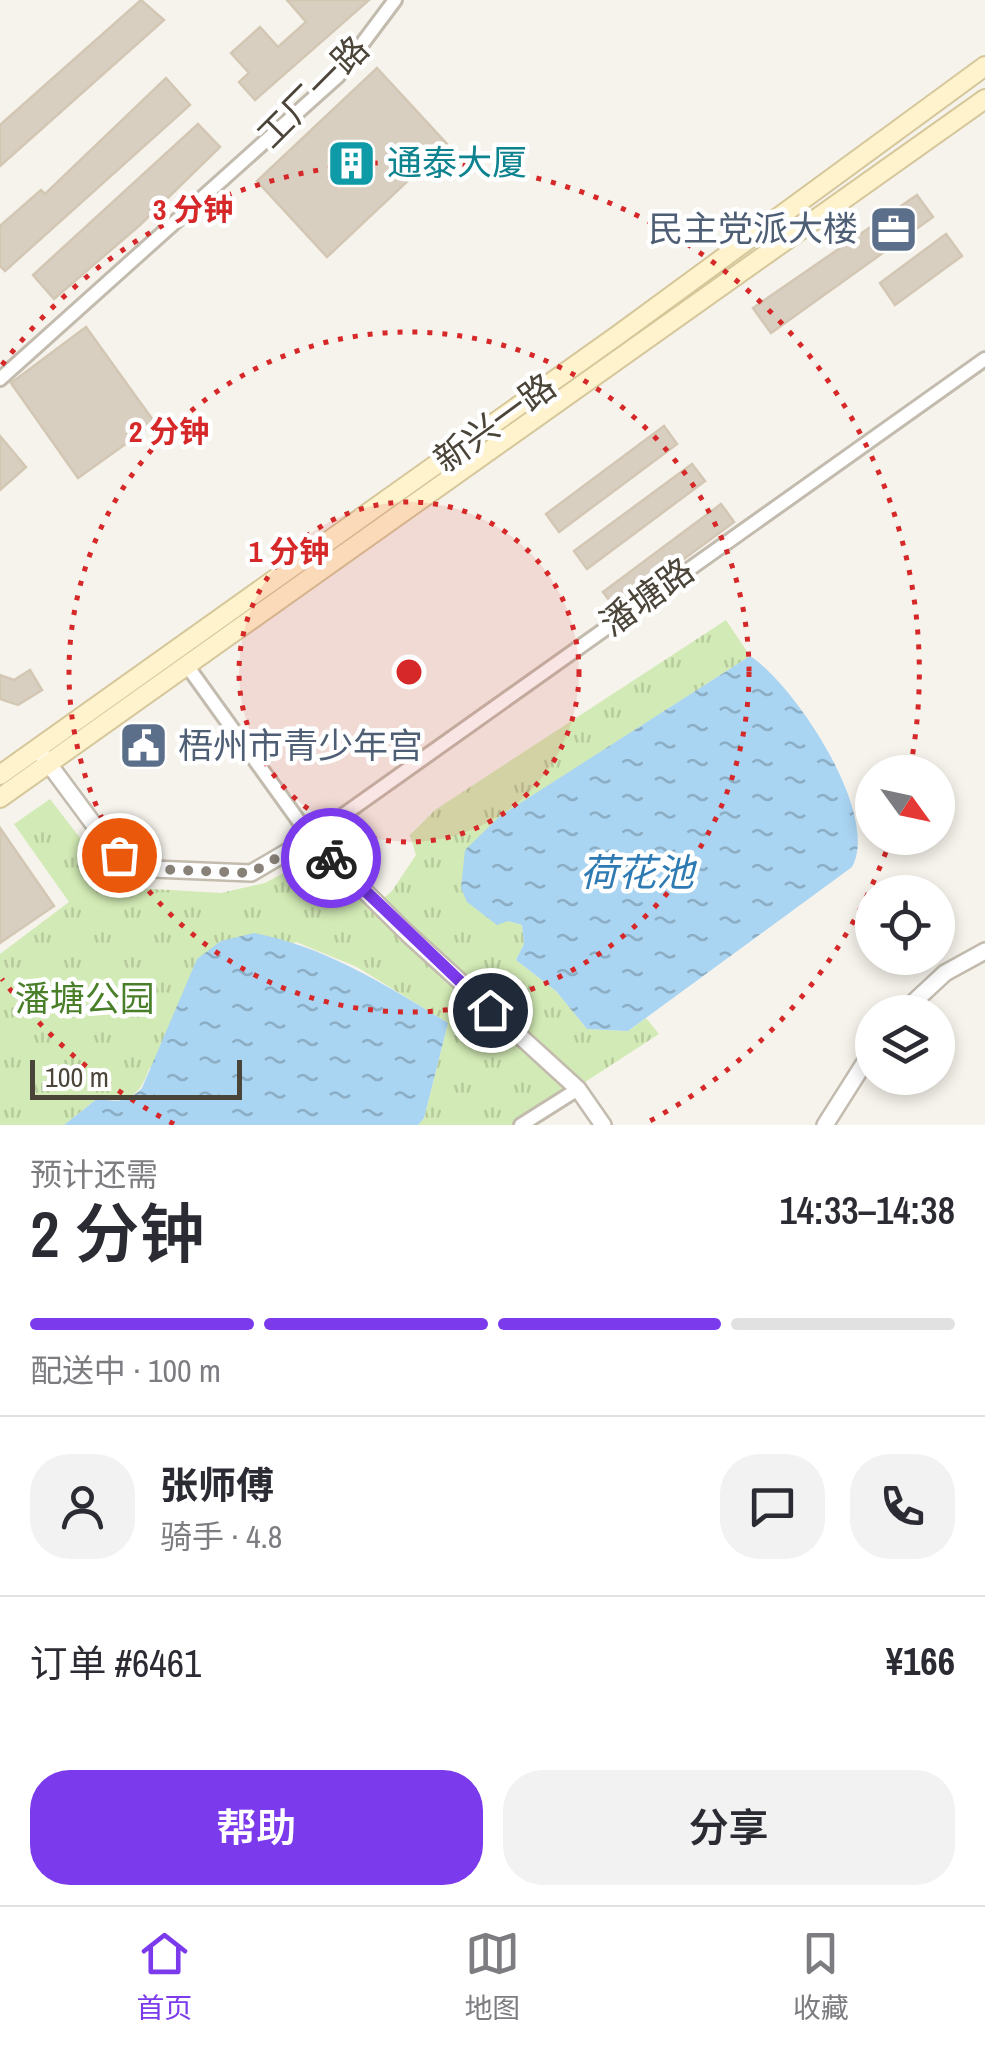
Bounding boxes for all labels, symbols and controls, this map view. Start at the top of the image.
street label: 工厂一路 [247,26,379,158]
building icon: 通泰大厦 [326,137,378,189]
place label: 通泰大厦 [387,139,527,186]
text: 3 分钟 [153,189,233,229]
office icon: 民主党派大楼 [867,203,919,255]
place label: 民主党派大楼 [648,205,858,252]
street label: 新兴一路 [424,362,565,483]
text: 2 分钟 [129,411,209,451]
text: 1 分钟 [249,531,329,571]
street label: 潘塘路 [590,547,703,646]
centre of rings [391,654,427,690]
public building icon: 梧州市青少年宫 [117,720,169,772]
place label: 梧州市青少年宫 [178,722,423,769]
north arrow [855,755,955,855]
map controls [855,755,955,1095]
courier [281,808,381,908]
pin [77,813,162,898]
icon: bag [92,828,147,883]
icon: bike [304,831,359,886]
water label: 荷花池 [580,847,698,898]
button: locate [855,875,955,975]
pin [448,968,533,1053]
park label: 潘塘公园 [15,975,155,1022]
icon: home [463,983,518,1038]
button: layers [855,995,955,1095]
scale bar [30,1055,242,1100]
text: 100 m [45,1058,109,1096]
text: 预计还需 [30,1153,158,1196]
text: 14:33–14:38 [779,1185,955,1236]
text: 2 分钟 [30,1190,204,1277]
text: 配送中 · 100 m [30,1349,221,1392]
button: person [30,1454,135,1559]
button: chat [720,1454,825,1559]
button: phone [850,1454,955,1559]
text: 张师傅 [160,1460,274,1511]
text: 骑手 · 4.8 [160,1515,282,1558]
text: ¥166 [886,1636,955,1687]
text: 订单 #6461 [30,1638,201,1689]
button: 帮助 [30,1770,483,1885]
button: 分享 [503,1770,955,1885]
tab: 首页 [136,1926,192,2027]
tab: 地图 [464,1926,521,2027]
tab: 收藏 [793,1926,849,2027]

